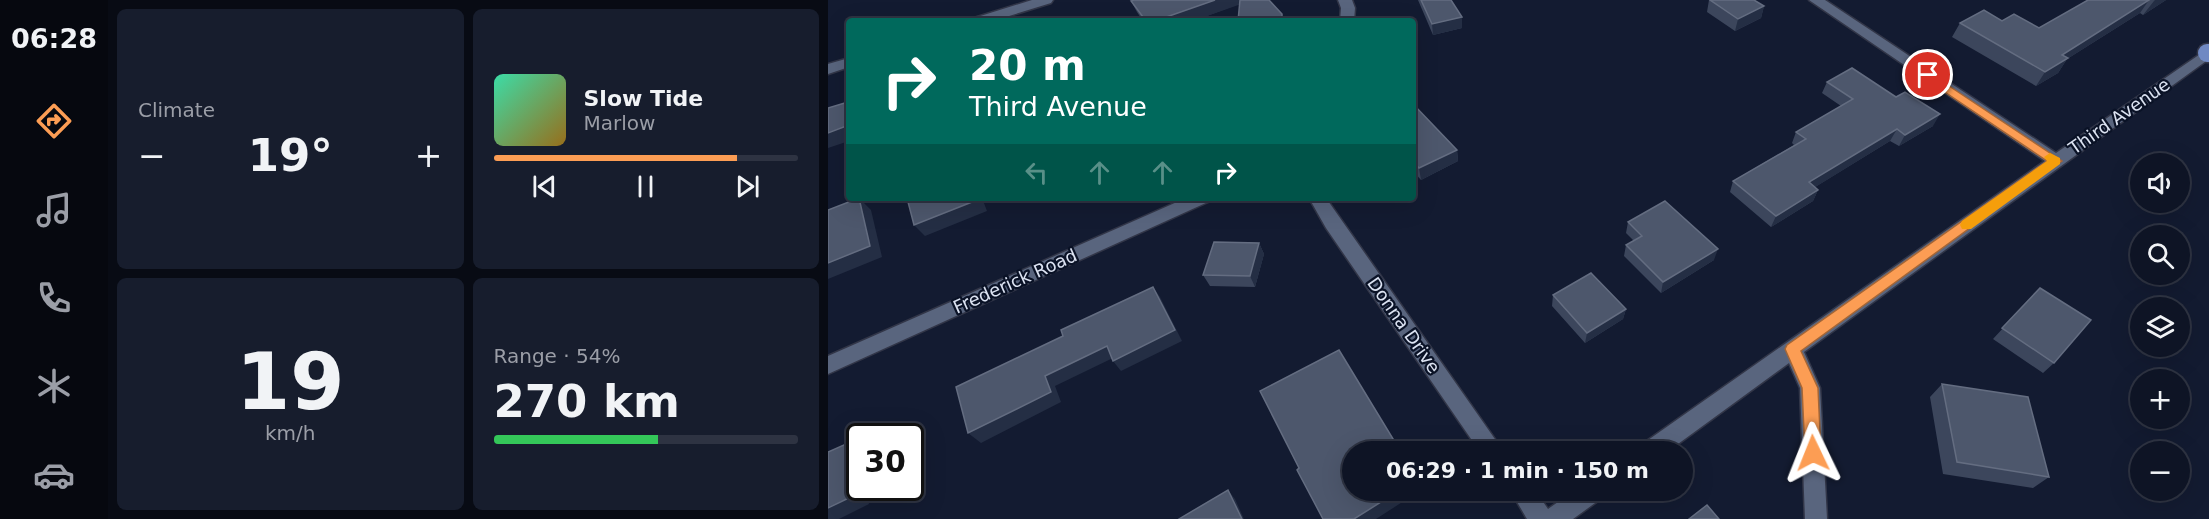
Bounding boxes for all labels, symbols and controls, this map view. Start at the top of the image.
text: 06:28 [11,23,97,54]
text: 20 m [969,41,1086,90]
icon: right [870,42,948,120]
pin [1902,49,1953,100]
icon: arrive [1911,58,1944,91]
street label: Third Avenue [2064,73,2174,159]
text: Slow Tide [584,86,703,111]
text: Third Avenue [969,91,1147,122]
text: Climate [138,98,215,122]
icon: directions [33,100,75,142]
text: Marlow [584,111,655,135]
text: 19° [248,129,333,182]
text: − [138,136,166,175]
text: + [415,136,443,175]
map controls [2130,153,2190,501]
button: sound [2130,153,2190,213]
icon: left [1020,156,1053,189]
icon: ahead [1083,156,1116,189]
icon: ahead [1146,156,1179,189]
icon: right [1209,156,1242,189]
icon: previous [528,170,561,203]
icon: pause [629,170,662,203]
icon: next [731,170,764,203]
icon: music [33,189,75,231]
button: search [2130,225,2190,285]
street label: Frederick Road [950,244,1080,318]
street label: Donna Drive [1363,273,1445,377]
icon: phone [33,277,75,319]
button: layers [2130,297,2190,357]
text: 19 [236,337,345,427]
text: Range · 54% [494,344,620,368]
icon: climate [33,365,75,407]
button: + [2130,369,2190,429]
text: 270 km [494,375,680,428]
text: km/h [265,421,315,445]
position arrow [1781,421,1845,485]
speed limit sign: 30 [846,423,924,501]
button: − [2130,441,2190,501]
icon: car [33,454,75,496]
text: 06:29 · 1 min · 150 m [1386,458,1649,483]

